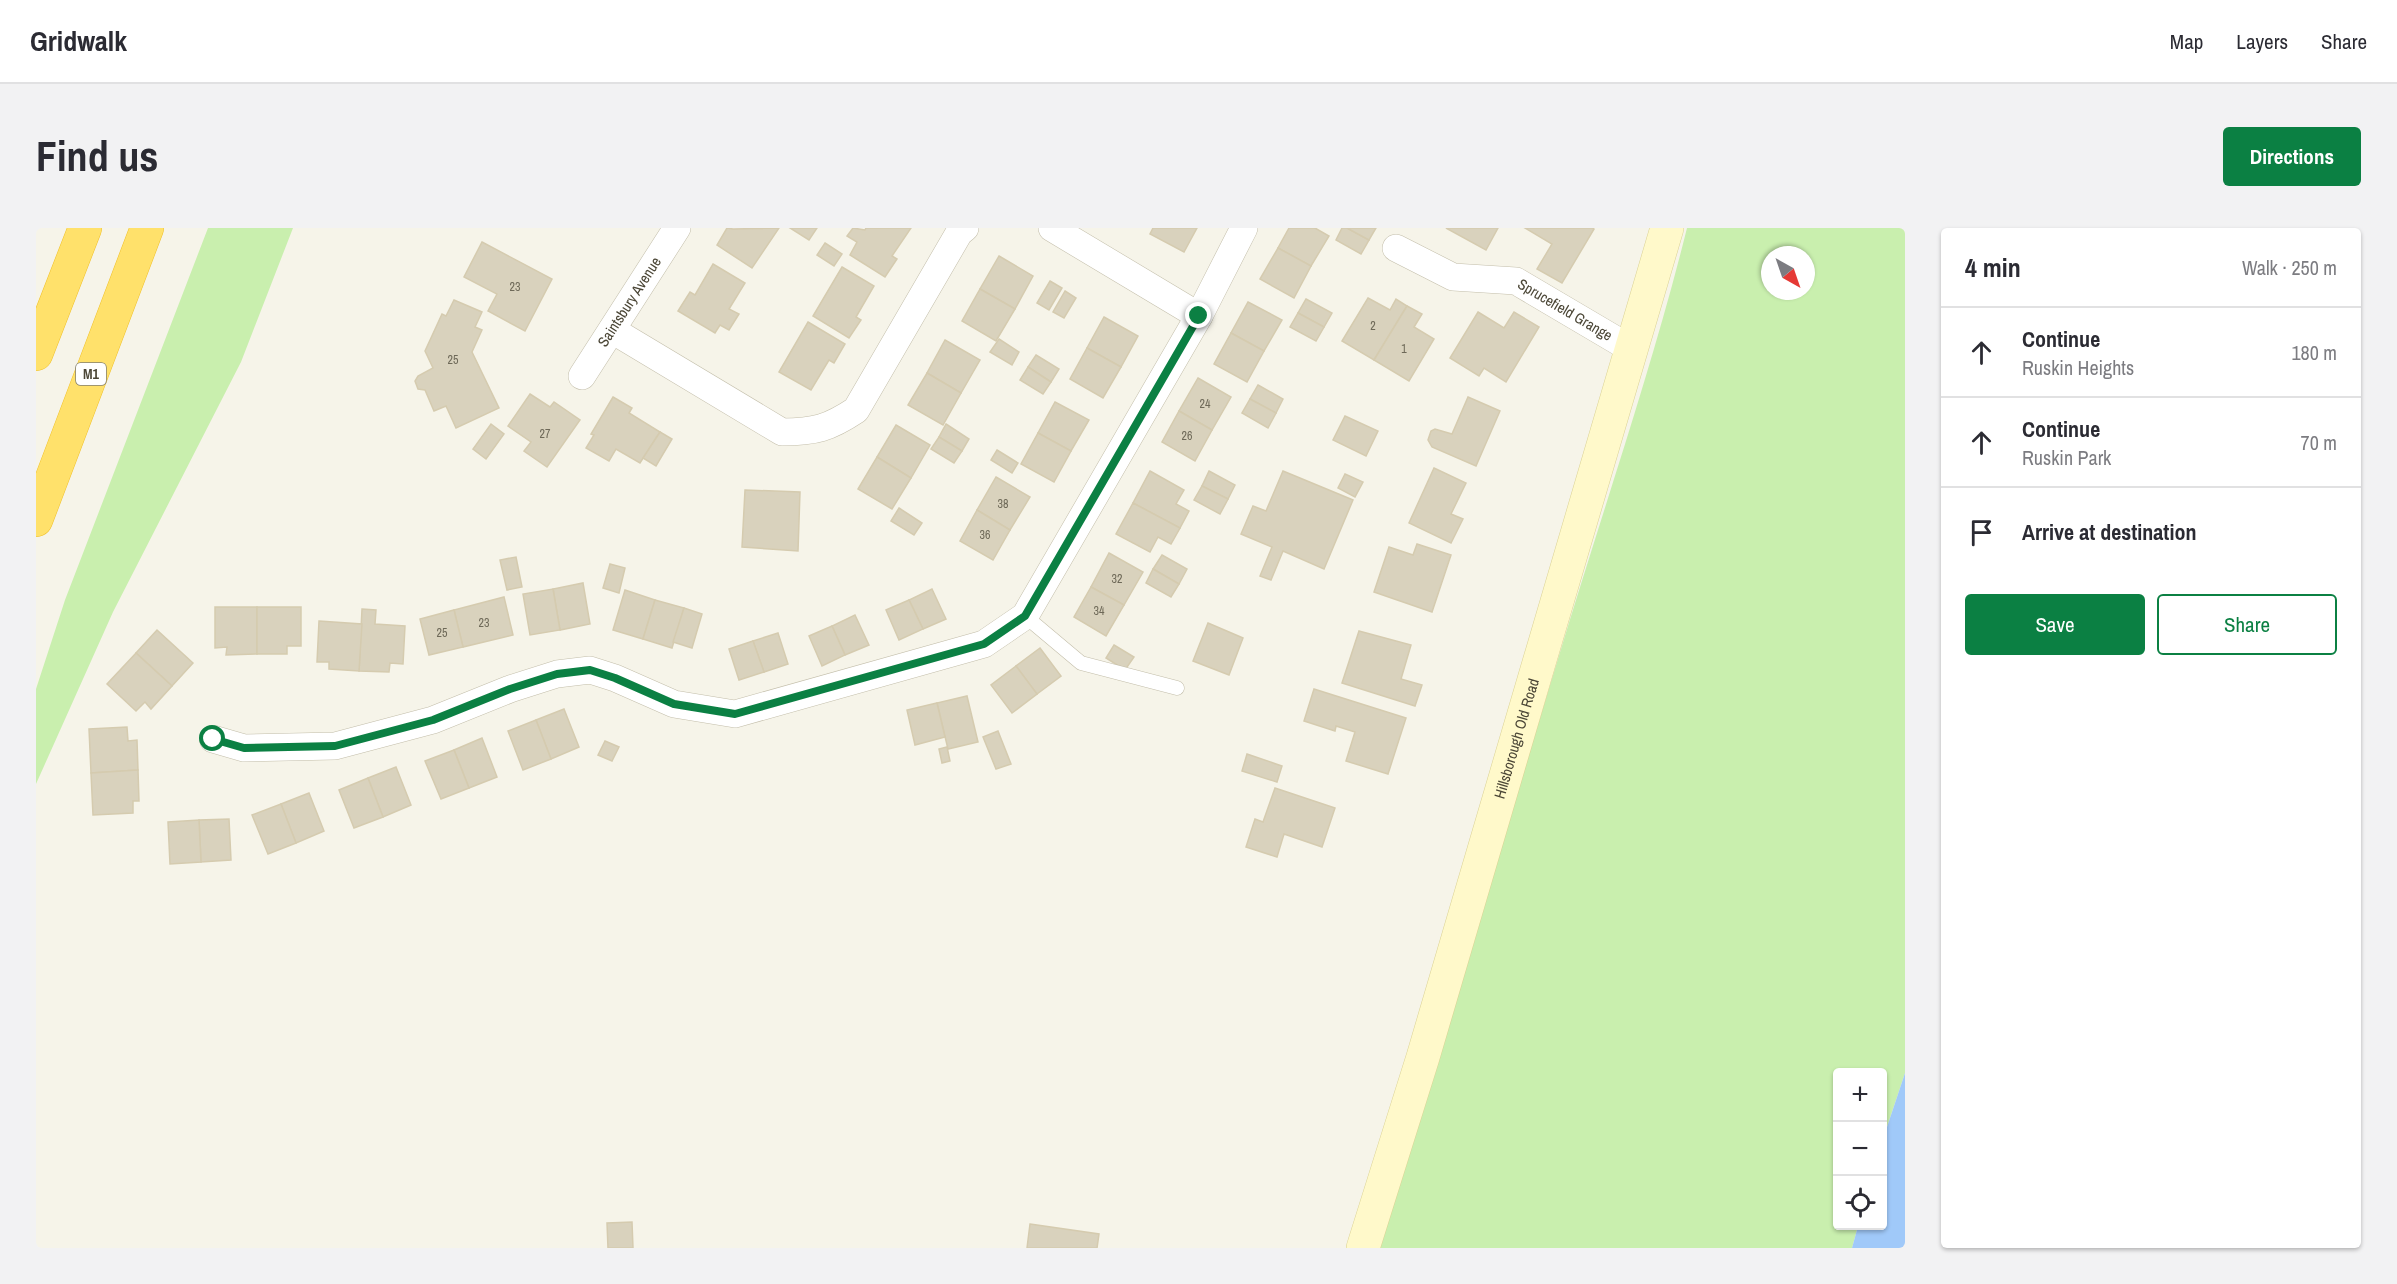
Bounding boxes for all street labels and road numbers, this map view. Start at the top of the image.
street label: Saintsbury Avenue [592,252,666,351]
street label: Sprucefield Grange [1514,273,1617,346]
road number: M1 [76,363,106,385]
street label: Hillsborough Old Road [1489,676,1544,801]

